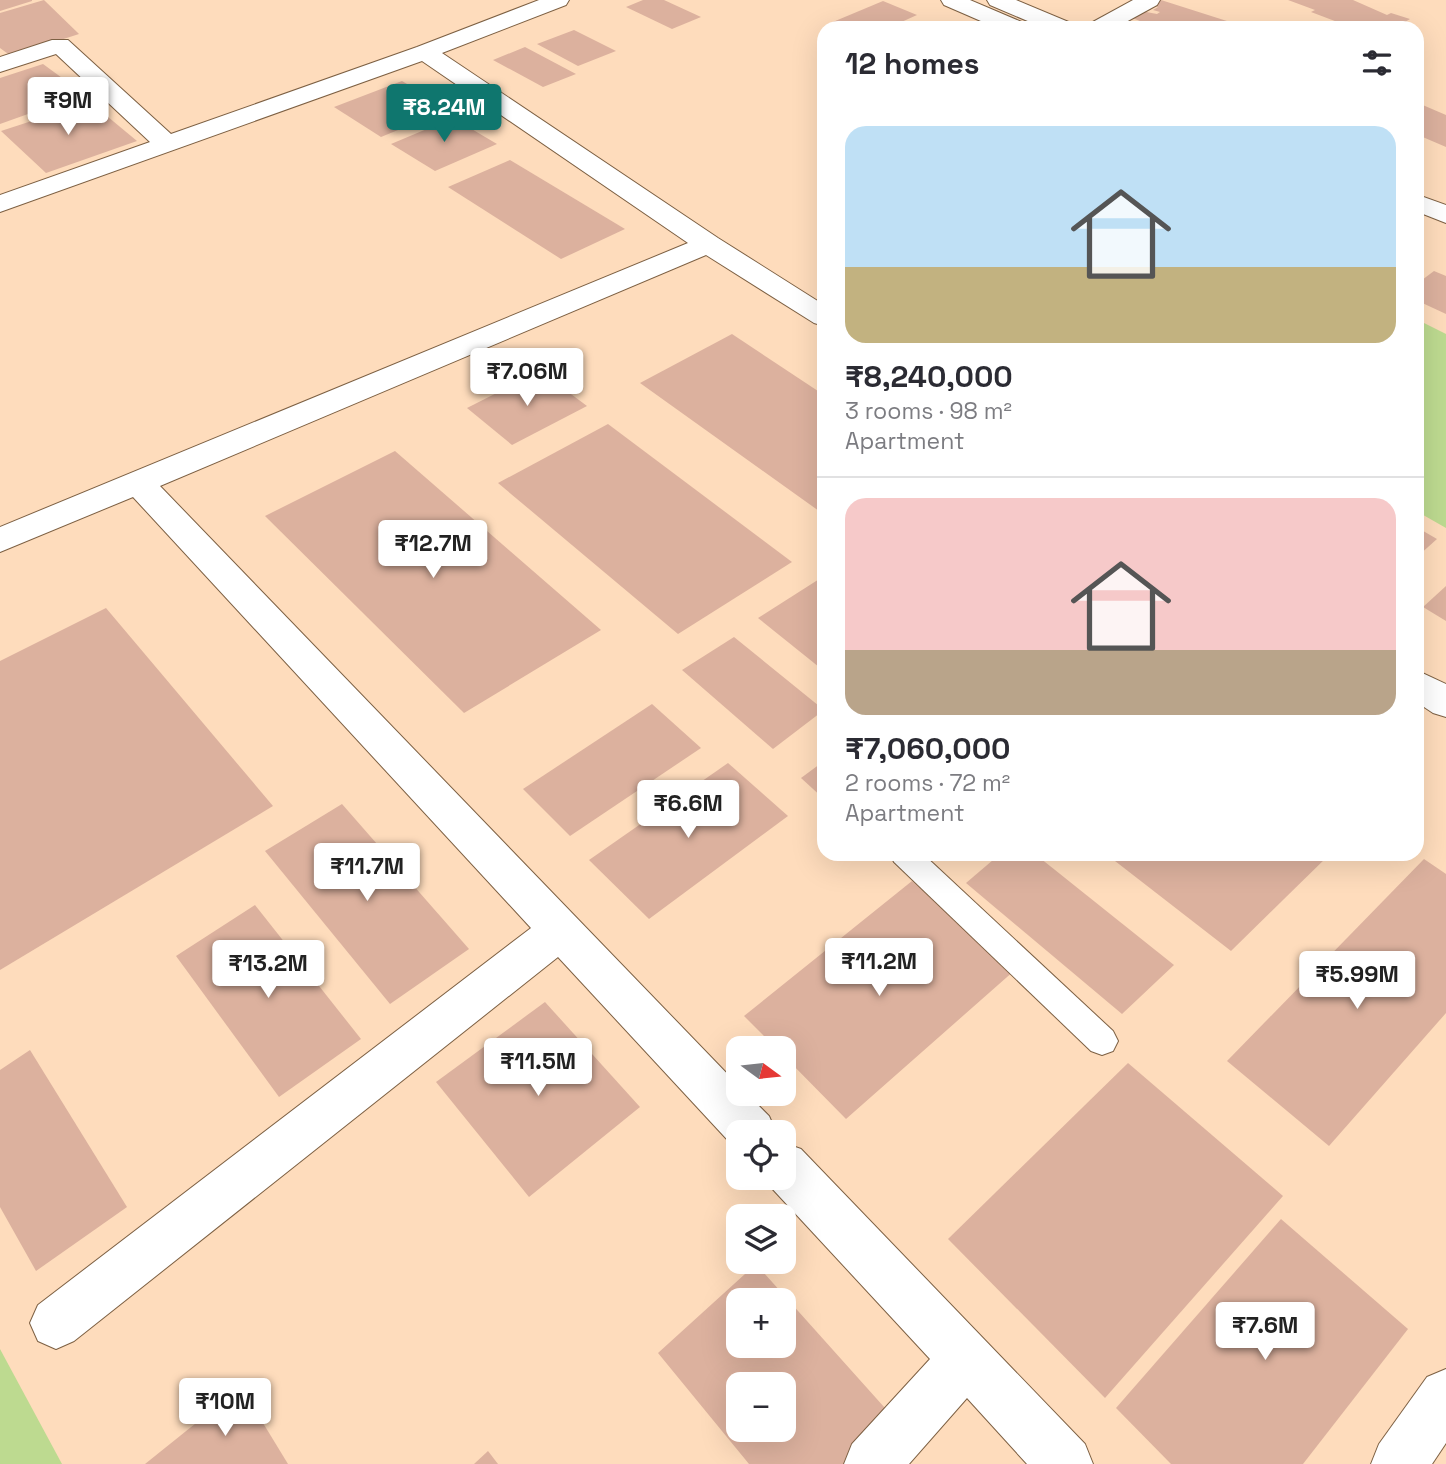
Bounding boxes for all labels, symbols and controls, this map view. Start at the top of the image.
text: 12 homes [845,44,980,83]
icon: filters [1358,44,1396,82]
pin: ₹9M [34,78,102,137]
text: ₹9M [44,85,92,115]
pin: ₹8.24M [387,85,501,144]
text: ₹8.24M [402,92,486,122]
icon: home [1058,171,1184,297]
pin: ₹7.06M [470,348,584,408]
text: ₹7.06M [486,356,568,386]
text: ₹8,240,000 [845,357,1013,396]
text: 3 rooms · 98 m² [845,396,1012,426]
text: Apartment [845,426,965,456]
pin: ₹12.7M [376,520,490,580]
text: ₹12.7M [394,528,472,558]
icon: home [1058,543,1184,669]
text: ₹7,060,000 [845,729,1011,768]
text: 2 rooms · 72 m² [845,768,1010,798]
pin: ₹6.6M [639,780,737,840]
text: ₹6.6M [653,788,723,818]
text: Apartment [845,798,965,828]
pin: ₹11.7M [310,844,424,903]
text: ₹11.7M [330,851,404,881]
pin: ₹11.2M [822,939,936,998]
pin: ₹13.2M [211,940,325,1000]
text: ₹11.2M [841,946,917,976]
text: ₹13.2M [228,948,308,978]
pin: ₹5.99M [1300,951,1414,1011]
text: ₹5.99M [1315,959,1399,989]
north arrow [726,1036,796,1106]
map controls [726,1036,796,1442]
pin: ₹11.5M [481,1038,595,1098]
text: ₹11.5M [500,1046,576,1076]
button: locate [726,1120,796,1190]
button: layers [726,1204,796,1274]
button: + [726,1288,796,1358]
pin: ₹7.6M [1216,1302,1314,1362]
text: ₹7.6M [1232,1310,1298,1340]
button: − [726,1372,796,1442]
pin: ₹10M [184,1378,266,1438]
text: ₹10M [195,1386,255,1416]

